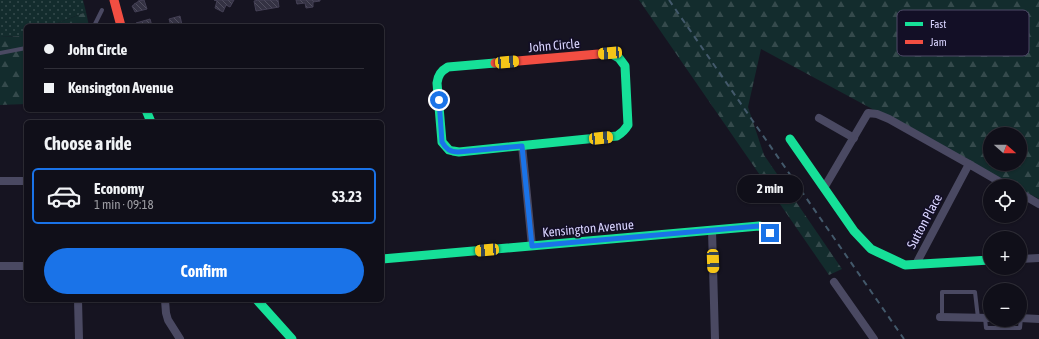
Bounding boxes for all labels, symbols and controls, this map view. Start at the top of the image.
legend [897,10,1029,56]
text: Fast [930,18,946,30]
street label: John Circle [528,36,580,55]
text: Jam [930,36,947,48]
text: John Circle [68,41,127,58]
car [598,46,622,60]
car [495,55,519,69]
text: Kensington Avenue [68,79,174,96]
route start [430,91,448,109]
north arrow [983,127,1027,171]
map controls [983,127,1027,327]
car [588,131,614,145]
text: Choose a ride [44,133,132,154]
callout: 2 min [737,175,803,203]
icon: car [46,178,82,214]
button: locate [983,179,1027,223]
text: Economy [94,180,144,197]
text: 2 min [757,181,783,196]
text: $3.23 [332,188,362,205]
street label: Sutton Place [904,191,945,251]
text: 1 min · 09:18 [94,197,154,212]
street label: Kensington Avenue [542,217,634,240]
route end [761,224,779,242]
button: + [983,231,1027,275]
car [475,243,499,257]
button: Confirm [44,248,364,294]
car [707,249,719,273]
button: − [983,283,1027,327]

